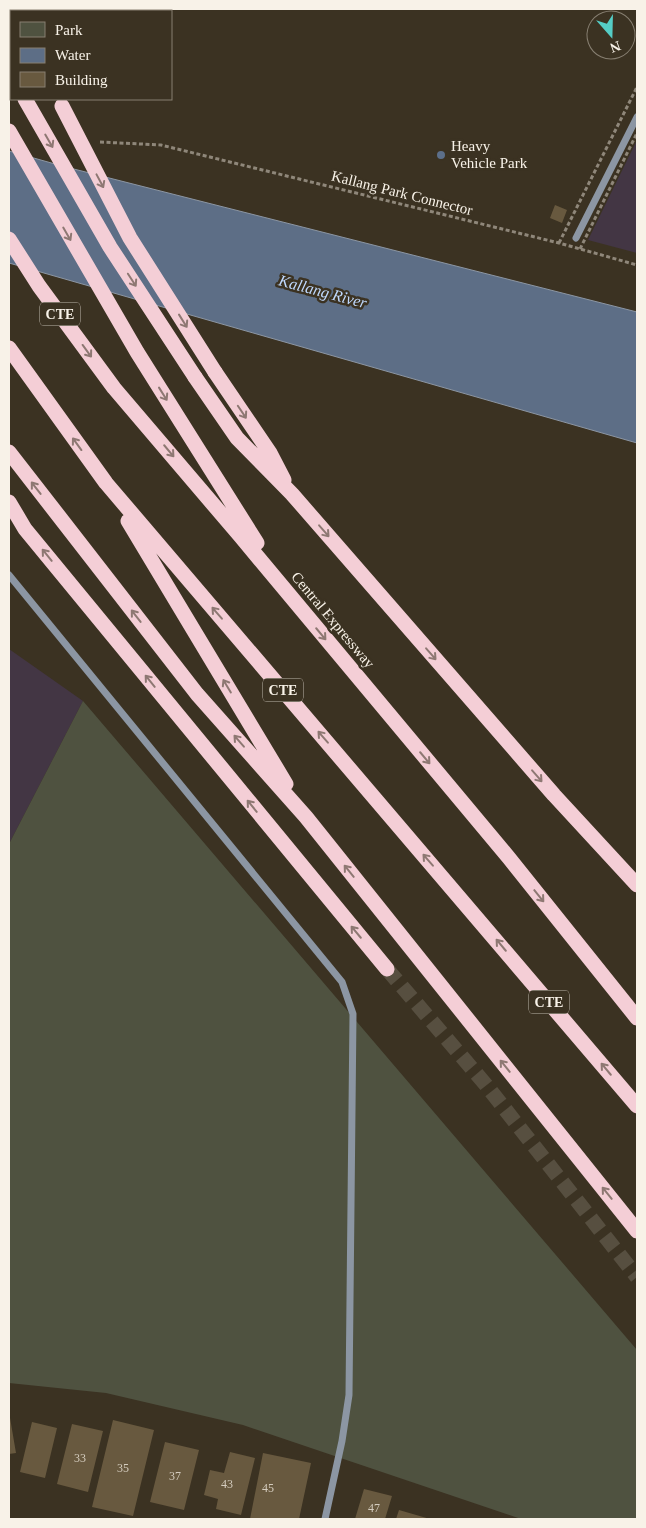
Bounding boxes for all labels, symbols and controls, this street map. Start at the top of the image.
legend [10,10,172,100]
north arrow [586,10,636,60]
text: Park [55,22,83,38]
text: N [608,38,623,56]
text: Water [55,47,90,63]
text: Building [55,72,108,88]
one-way arrow [45,133,54,148]
place label: Heavy Vehicle Park [451,138,528,171]
marker: Heavy Vehicle Park [435,149,447,161]
street label: Kallang Park Connector [330,168,474,218]
one-way arrow [95,173,105,188]
one-way arrow [63,227,73,241]
water label: Kallang River [276,271,369,313]
one-way arrow [128,273,138,287]
road number: CTE [40,302,80,326]
one-way arrow [178,313,188,327]
one-way arrow [82,344,92,358]
one-way arrow [158,386,168,400]
one-way arrow [237,405,247,419]
one-way arrow [72,437,82,451]
one-way arrow [163,445,174,458]
one-way arrow [31,482,42,495]
one-way arrow [318,524,329,537]
one-way arrow [41,549,52,562]
street label: Central Expressway [288,569,378,672]
one-way arrow [211,607,223,620]
one-way arrow [131,610,142,623]
one-way arrow [316,627,327,640]
one-way arrow [425,647,436,660]
one-way arrow [144,674,155,687]
road number: CTE [263,678,303,702]
one-way arrow [222,679,232,693]
one-way arrow [317,730,328,743]
one-way arrow [233,735,245,748]
one-way arrow [420,752,431,765]
one-way arrow [531,770,543,783]
one-way arrow [247,800,258,813]
one-way arrow [423,854,434,867]
one-way arrow [344,865,355,878]
one-way arrow [534,890,545,903]
one-way arrow [350,925,362,938]
one-way arrow [495,939,506,952]
road number: CTE [529,990,569,1014]
one-way arrow [500,1060,511,1073]
one-way arrow [600,1063,611,1076]
one-way arrow [601,1187,612,1200]
house number: 33 [74,1451,86,1465]
house number: 35 [117,1461,129,1475]
house number: 37 [169,1469,181,1483]
house number: 43 [221,1477,233,1491]
house number: 45 [262,1481,274,1495]
house number: 47 [368,1501,380,1515]

